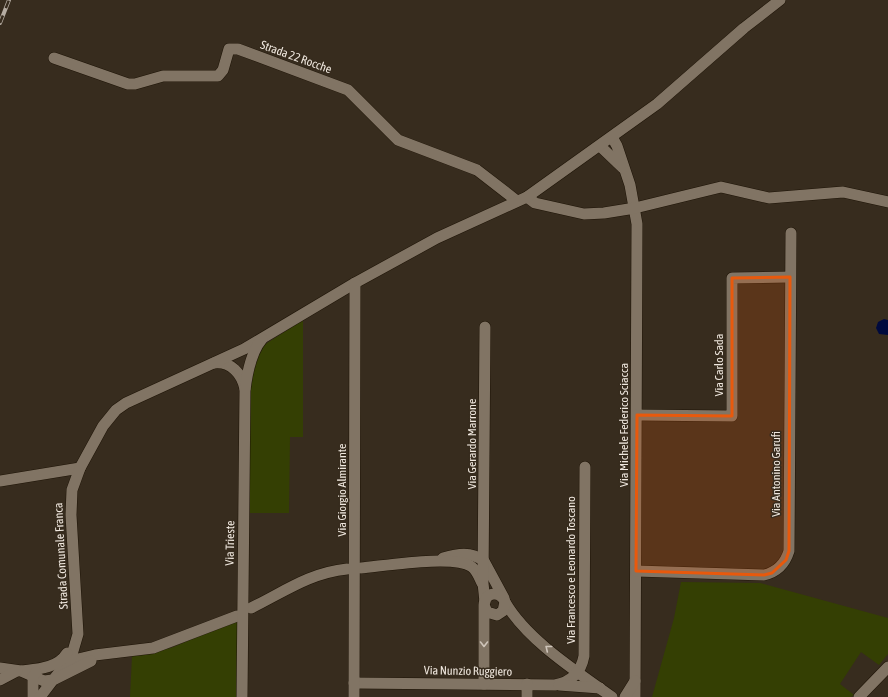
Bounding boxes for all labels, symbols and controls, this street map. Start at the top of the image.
street label: Strada 22 Rocche [258,38,334,76]
street label: Via Carlo Sada [712,334,726,396]
street label: Via Michele Federico Sciacca [617,363,631,487]
street label: Via Gerardo Marrone [465,399,479,489]
street label: Via Antonino Garufi [769,431,783,517]
street label: Via Giorgio Almirante [335,444,349,536]
street label: Via Francesco e Leonardo Toscano [564,496,578,644]
street label: Strada Comunale Franca [51,502,71,610]
street label: Via Trieste [223,520,237,566]
one-way arrow [480,641,488,647]
one-way arrow [545,645,552,652]
street label: Via Nunzio Ruggiero [424,663,513,679]

